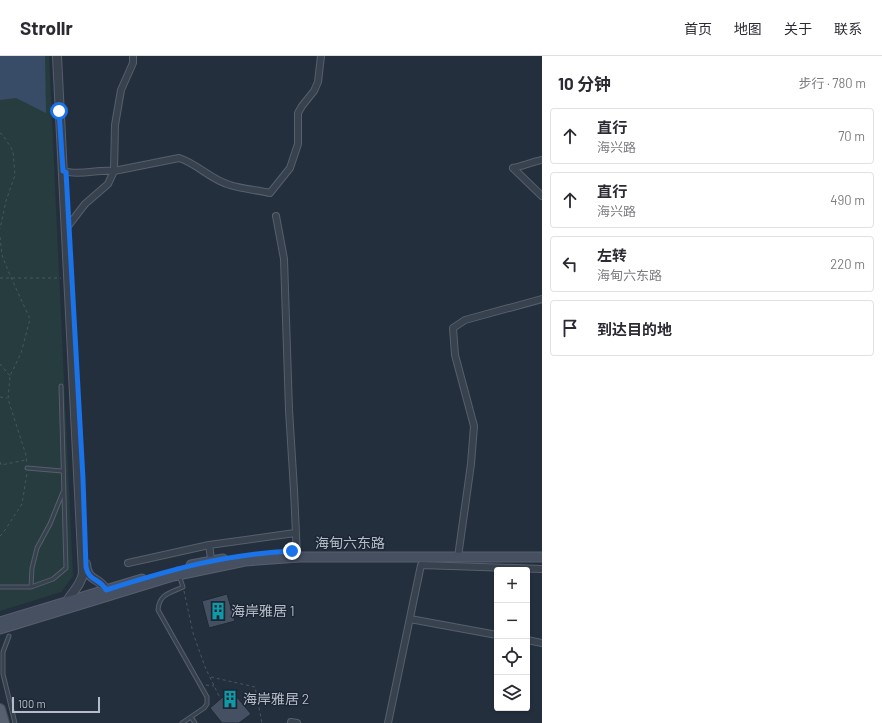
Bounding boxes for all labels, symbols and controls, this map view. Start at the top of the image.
text: Strollr [20,16,73,39]
text: 首页 [684,20,712,37]
text: 地图 [734,20,762,37]
text: 关于 [784,20,812,37]
text: 联系 [834,20,862,37]
text: 10 分钟 [558,73,611,93]
text: 步行 · 780 m [798,75,866,91]
route start [50,102,68,120]
text: 直行 [597,118,627,136]
icon: ahead [559,125,581,147]
text: 70 m [838,128,865,144]
text: 海兴路 [597,139,636,155]
text: 直行 [597,182,627,200]
icon: ahead [559,189,581,211]
text: 490 m [830,192,865,208]
text: 海兴路 [597,203,636,219]
text: 左转 [597,246,627,264]
icon: left [559,253,581,275]
text: 220 m [830,256,865,272]
text: 海甸六东路 [597,267,662,283]
icon: arrive [559,317,581,339]
text: 到达目的地 [597,320,672,338]
street label: 海甸六东路 [315,534,385,551]
route end [283,542,301,560]
map controls [494,567,530,711]
button: + [494,567,530,603]
building icon: 海岸雅居 1 [208,601,228,621]
place label: 海岸雅居 1 [231,602,295,619]
button: − [494,603,530,639]
button: locate [494,639,530,675]
button: layers [494,675,530,711]
building icon: 海岸雅居 2 [220,689,240,709]
place label: 海岸雅居 2 [243,690,309,707]
scale bar [12,695,100,714]
text: 100 m [18,697,46,710]

